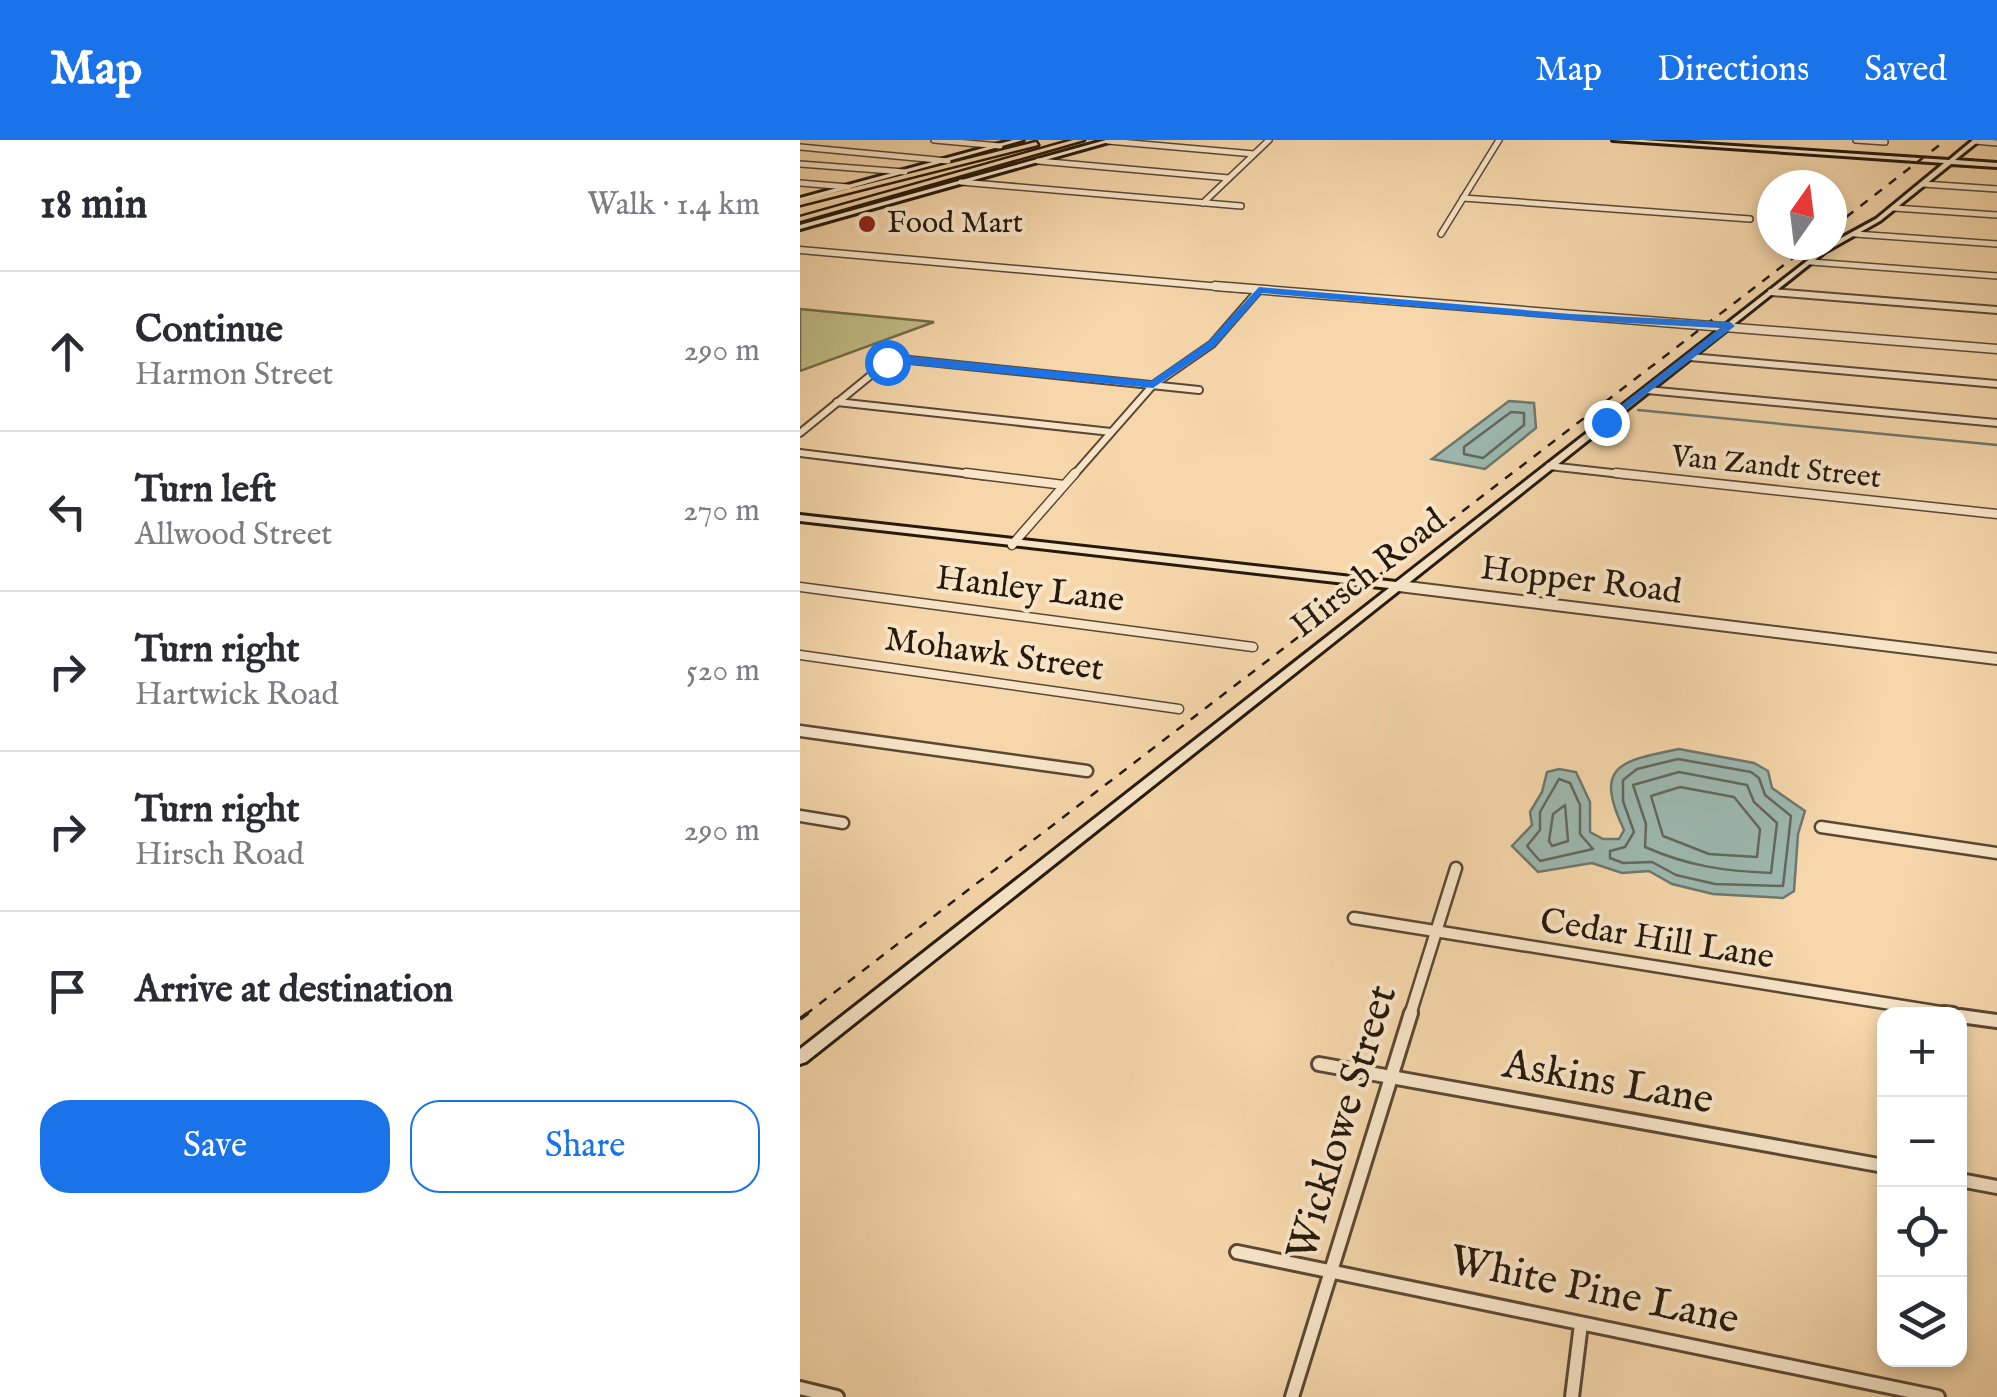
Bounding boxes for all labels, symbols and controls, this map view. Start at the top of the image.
text: Map [50,40,142,100]
text: Map [1535,48,1602,93]
text: Directions [1657,48,1809,93]
text: Saved [1864,48,1947,93]
north arrow [1757,170,1847,260]
text: 18 min [40,179,147,232]
text: Walk · 1.4 km [587,185,760,226]
place label: Food Mart [887,205,1023,243]
marker: Food Mart [856,213,878,235]
text: Continue [135,307,283,355]
icon: ahead [40,324,95,379]
text: 290 m [684,331,760,372]
route start [865,340,911,386]
text: Harmon Street [135,355,333,396]
route end [1584,400,1630,446]
street label: Van Zandt Street [1668,438,1883,498]
text: Turn left [135,467,276,515]
icon: left [40,484,95,539]
text: 270 m [683,491,760,532]
street label: Hirsch Road [1282,499,1456,649]
text: Allwood Street [135,515,332,556]
street label: Hopper Road [1478,546,1684,616]
street label: Hanley Lane [934,556,1126,624]
street label: Mohawk Street [882,617,1106,693]
text: Turn right [135,627,299,675]
icon: right [40,644,95,699]
text: 520 m [686,651,760,692]
text: Hartwick Road [135,675,339,716]
text: Turn right [135,787,299,835]
icon: right [40,804,95,859]
text: 290 m [684,811,760,852]
text: Hirsch Road [135,835,304,876]
street label: Cedar Hill Lane [1537,899,1777,981]
icon: arrive [40,964,95,1019]
text: Arrive at destination [135,967,453,1015]
street label: Wicklowe Street [1276,979,1410,1267]
map controls [1877,1007,1967,1367]
button: + [1877,1007,1967,1097]
street label: Askins Lane [1498,1038,1717,1128]
button: − [1877,1097,1967,1187]
button: Save [40,1100,390,1193]
button: Share [410,1100,760,1193]
button: locate [1877,1187,1967,1277]
street label: White Pine Lane [1445,1234,1743,1348]
button: layers [1877,1277,1967,1367]

